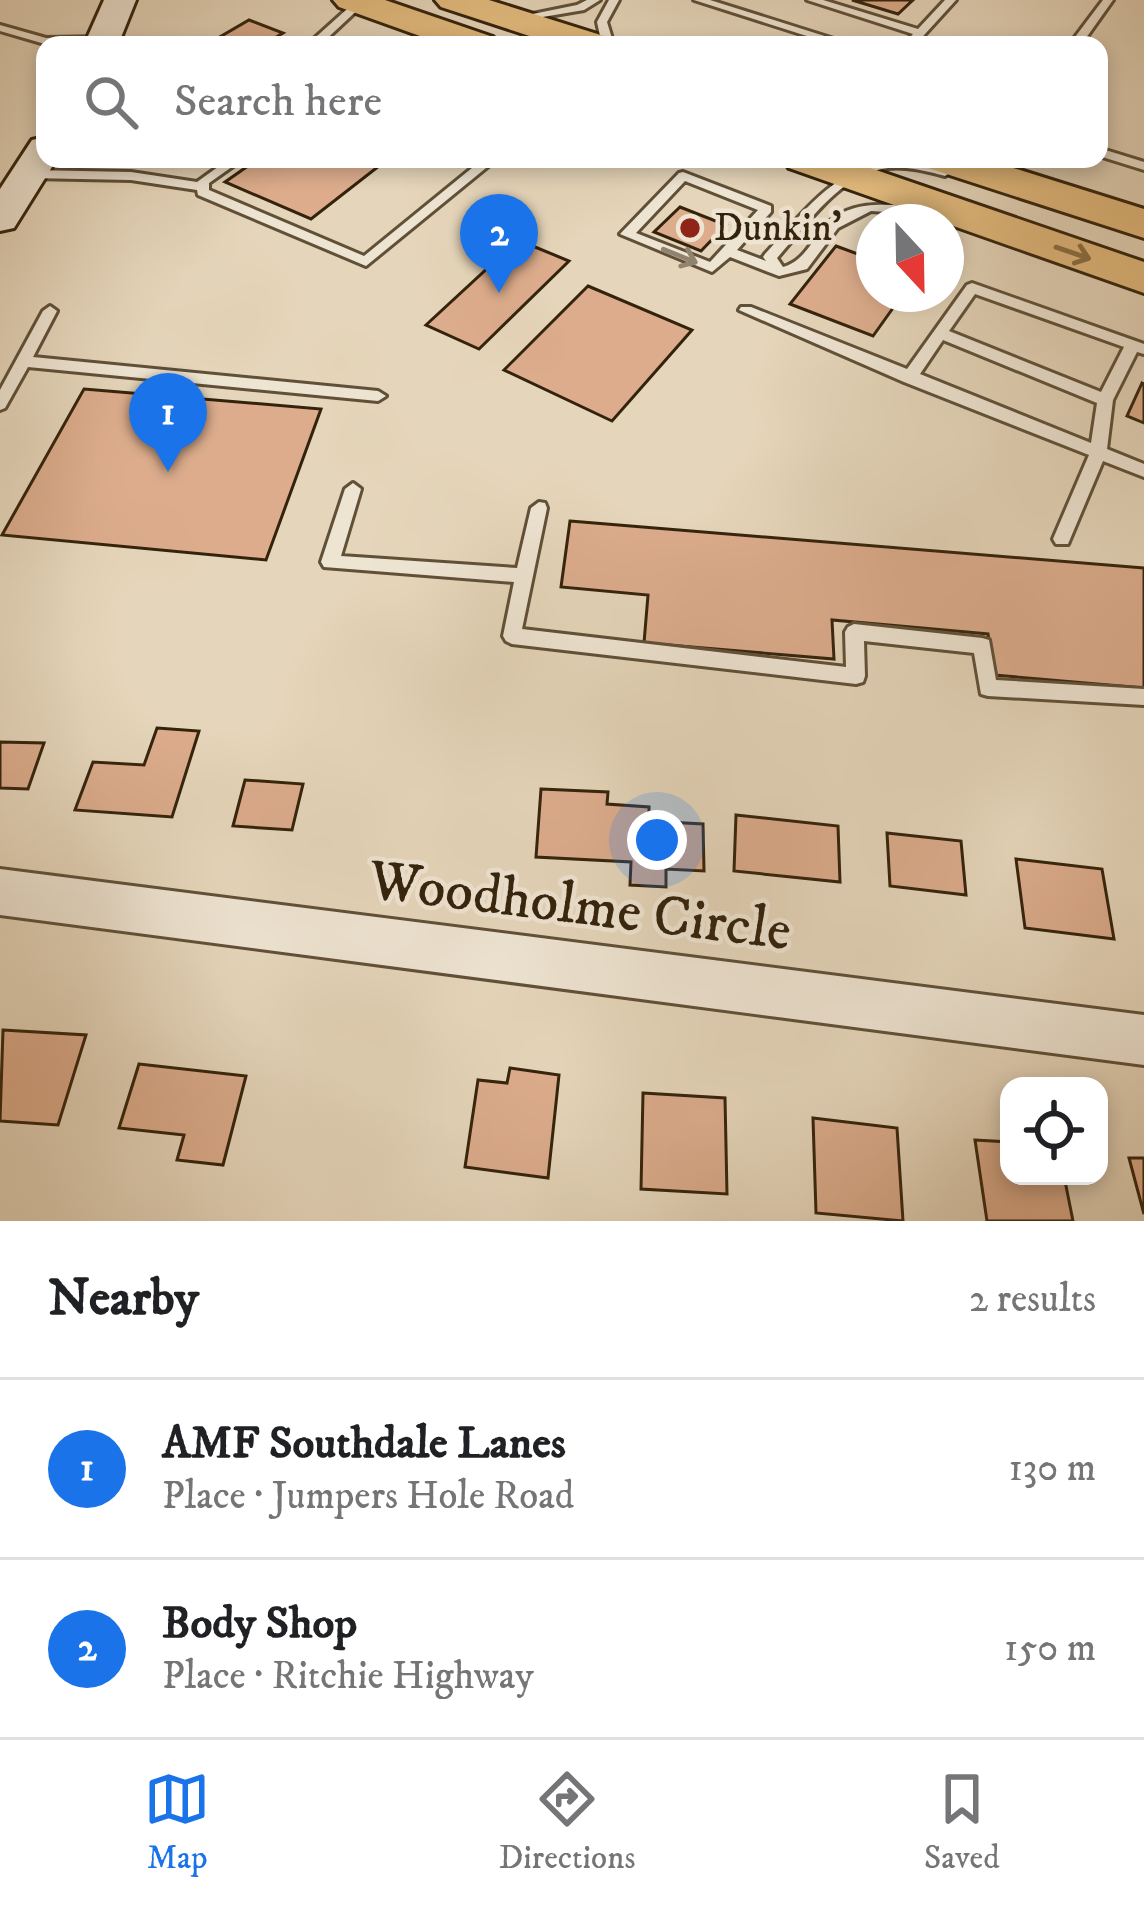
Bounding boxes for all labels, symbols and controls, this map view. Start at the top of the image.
search box [36,36,1108,168]
icon: search [78,69,144,135]
text: Search here [174,74,382,130]
pin: 2 [460,194,538,293]
place label: Dunkin' [714,204,842,253]
north arrow [856,204,964,312]
marker: Dunkin' [677,215,703,241]
one-way arrow [1054,244,1091,265]
one-way arrow [661,246,698,268]
pin: 1 [129,373,207,472]
your location [627,810,687,870]
street label: Woodholme Circle [364,846,795,968]
map controls [1000,1077,1108,1185]
button: locate [1000,1077,1108,1185]
text: Nearby [48,1267,199,1331]
text: 2 results [969,1275,1096,1324]
text: AMF Southdale Lanes [162,1416,566,1472]
text: 1 [80,1444,94,1493]
text: 130 m [1008,1444,1096,1493]
text: Place · Jumpers Hole Road [162,1472,574,1521]
text: Body Shop [162,1596,357,1652]
text: 2 [77,1624,97,1673]
text: 150 m [1004,1624,1096,1673]
text: Place · Ritchie Highway [162,1652,534,1701]
tab: Map [144,1766,210,1879]
tab: Directions [499,1766,635,1879]
tab: Saved [924,1766,1000,1879]

